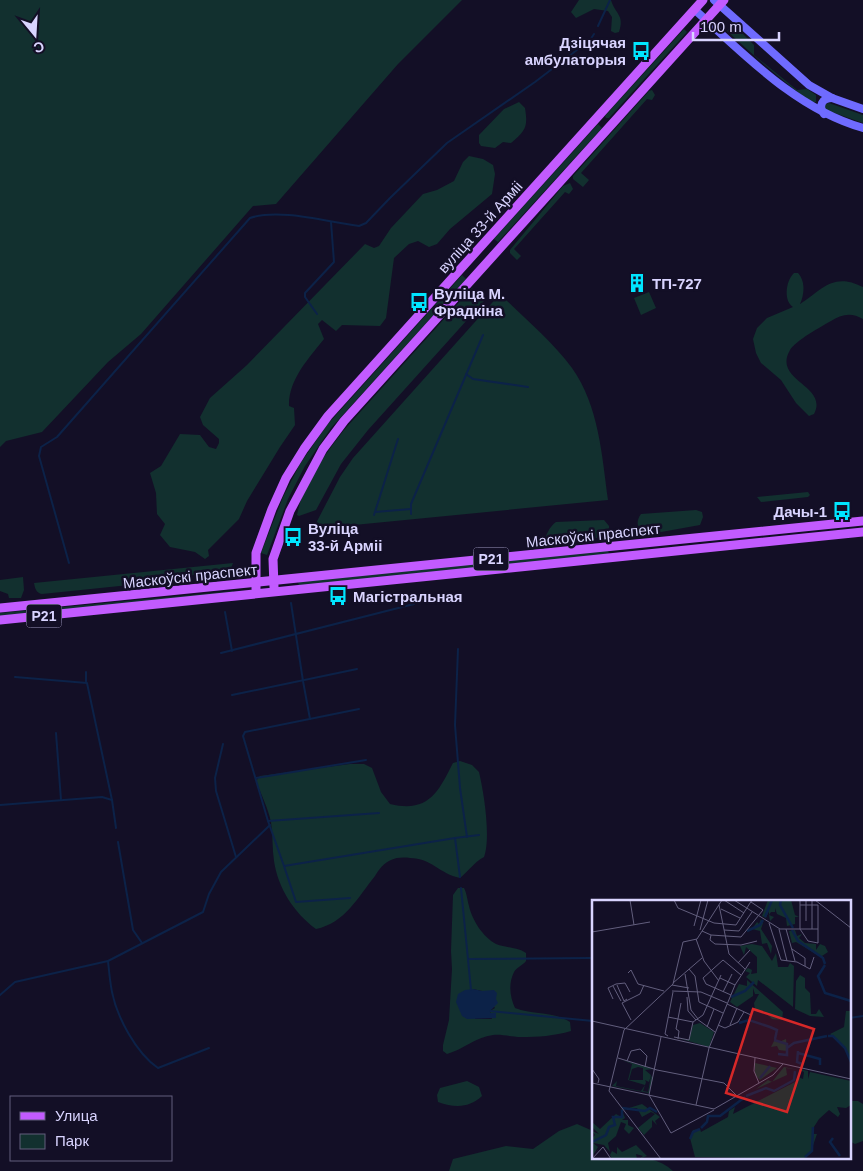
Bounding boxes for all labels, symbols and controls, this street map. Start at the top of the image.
north arrow [10,10,60,60]
scale bar [693,10,779,42]
text: 100 m [700,18,742,35]
place label: Дзіцячая амбулаторыя [525,34,626,68]
text: С [32,38,46,57]
bus stop icon: Дзіцячая амбулаторыя [630,40,652,62]
street label: вуліца 33-й Арміі [434,178,526,276]
building icon: ТП-727 [626,272,648,294]
place label: ТП-727 [652,275,702,292]
place label: Вуліца М. Фрадкіна [434,285,505,319]
bus stop icon: Вуліца М. Фрадкіна [408,291,430,313]
bus stop icon: Дачы-1 [831,500,853,522]
place label: Дачы-1 [773,503,827,520]
street label: Маскоўскі праспект [525,519,661,551]
place label: Вуліца 33-й Арміі [308,520,382,554]
bus stop icon: Вуліца 33-й Арміі [282,526,304,548]
road number: Р21 [474,548,508,570]
street label: Маскоўскі праспект [122,560,258,592]
bus stop icon: Магістральная [327,585,349,607]
place label: Магістральная [353,588,463,605]
road number: Р21 [27,604,62,628]
inset map [592,900,850,1158]
legend [10,1096,172,1161]
text: Улица [55,1107,98,1124]
text: Парк [55,1132,89,1149]

